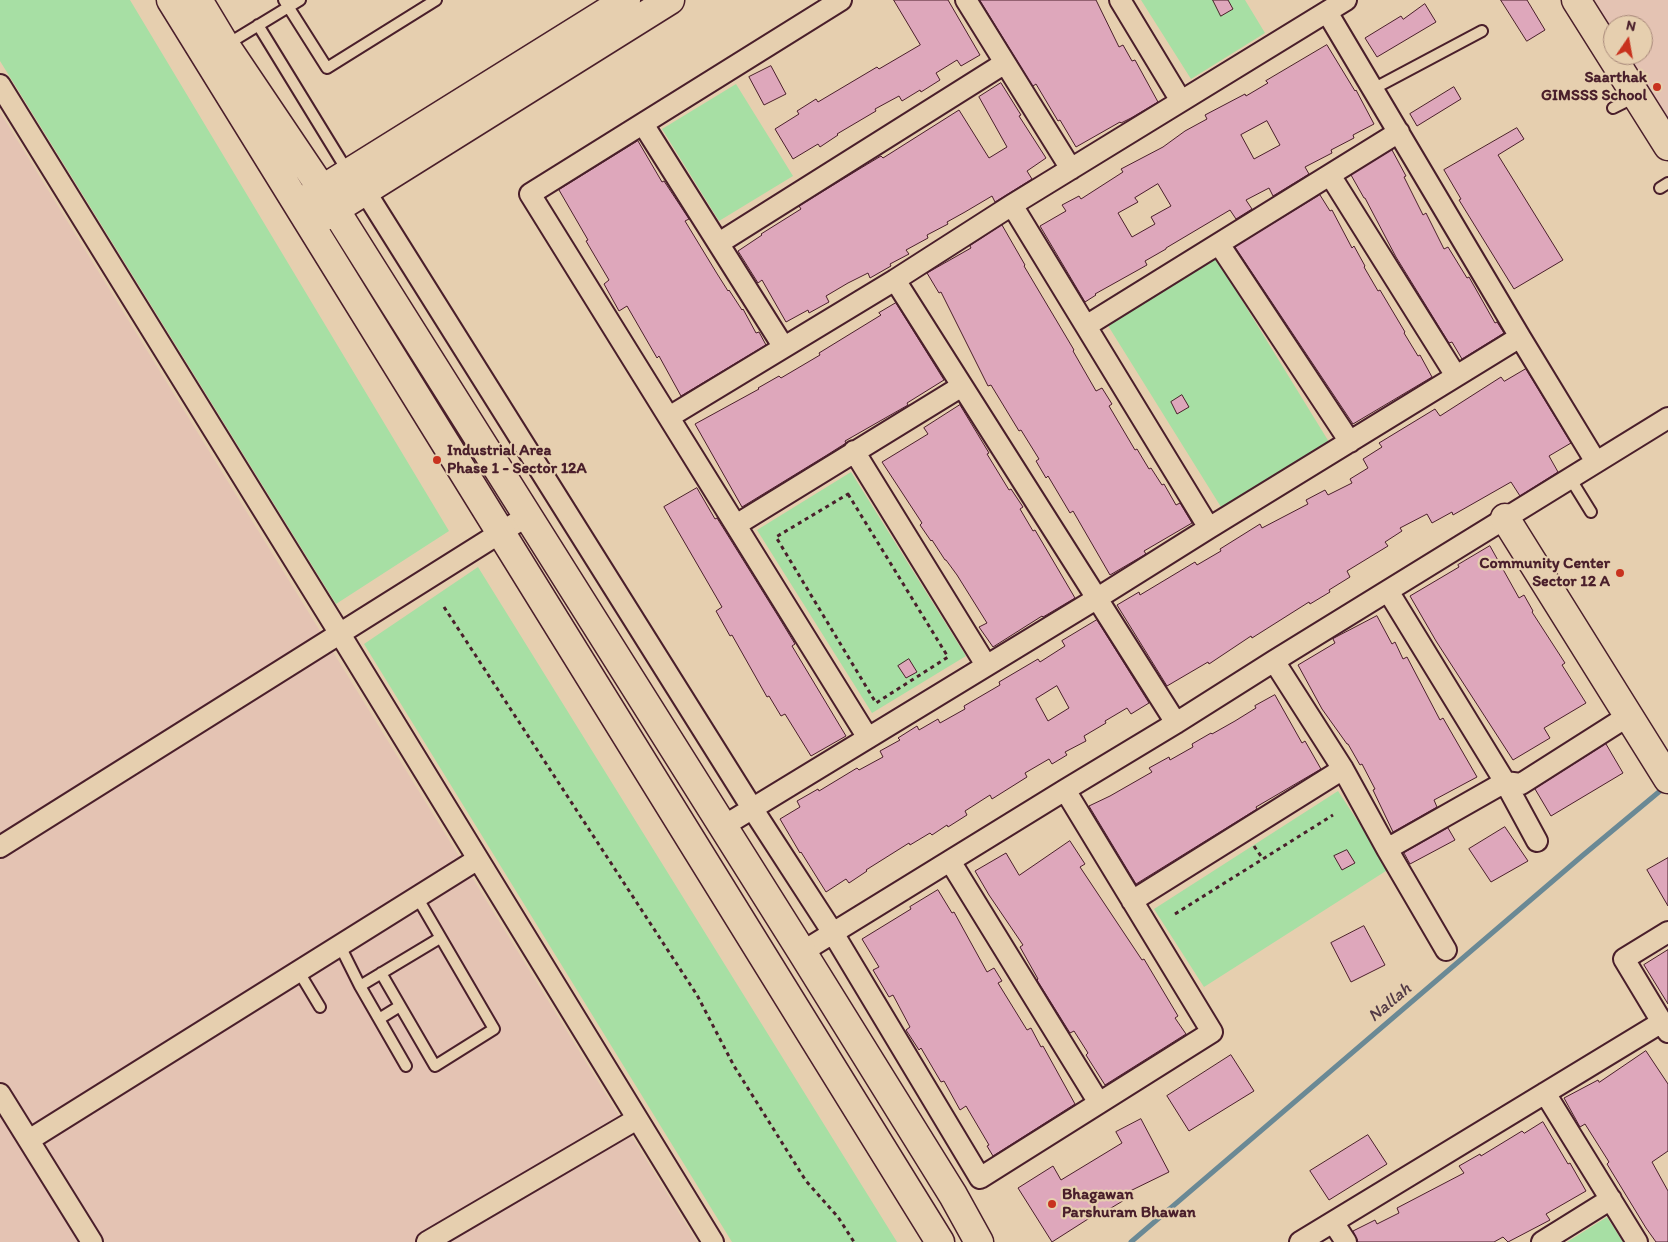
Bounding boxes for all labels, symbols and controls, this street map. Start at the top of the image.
north arrow [1603,15,1653,65]
text: N [1625,17,1637,35]
place label: Saarthak GIMSSS School [1541,68,1647,106]
marker: Saarthak GIMSSS School [1651,81,1663,93]
place label: Industrial Area Phase 1 - Sector 12A [447,441,587,479]
marker: Industrial Area Phase 1 - Sector 12A [431,454,443,466]
place label: Community Center Sector 12 A [1479,554,1610,592]
marker: Community Center Sector 12 A [1614,567,1626,579]
water label: Nallah [1364,979,1416,1027]
place label: Bhagawan Parshuram Bhawan [1062,1185,1196,1223]
marker: Bhagawan Parshuram Bhawan [1046,1198,1058,1210]

